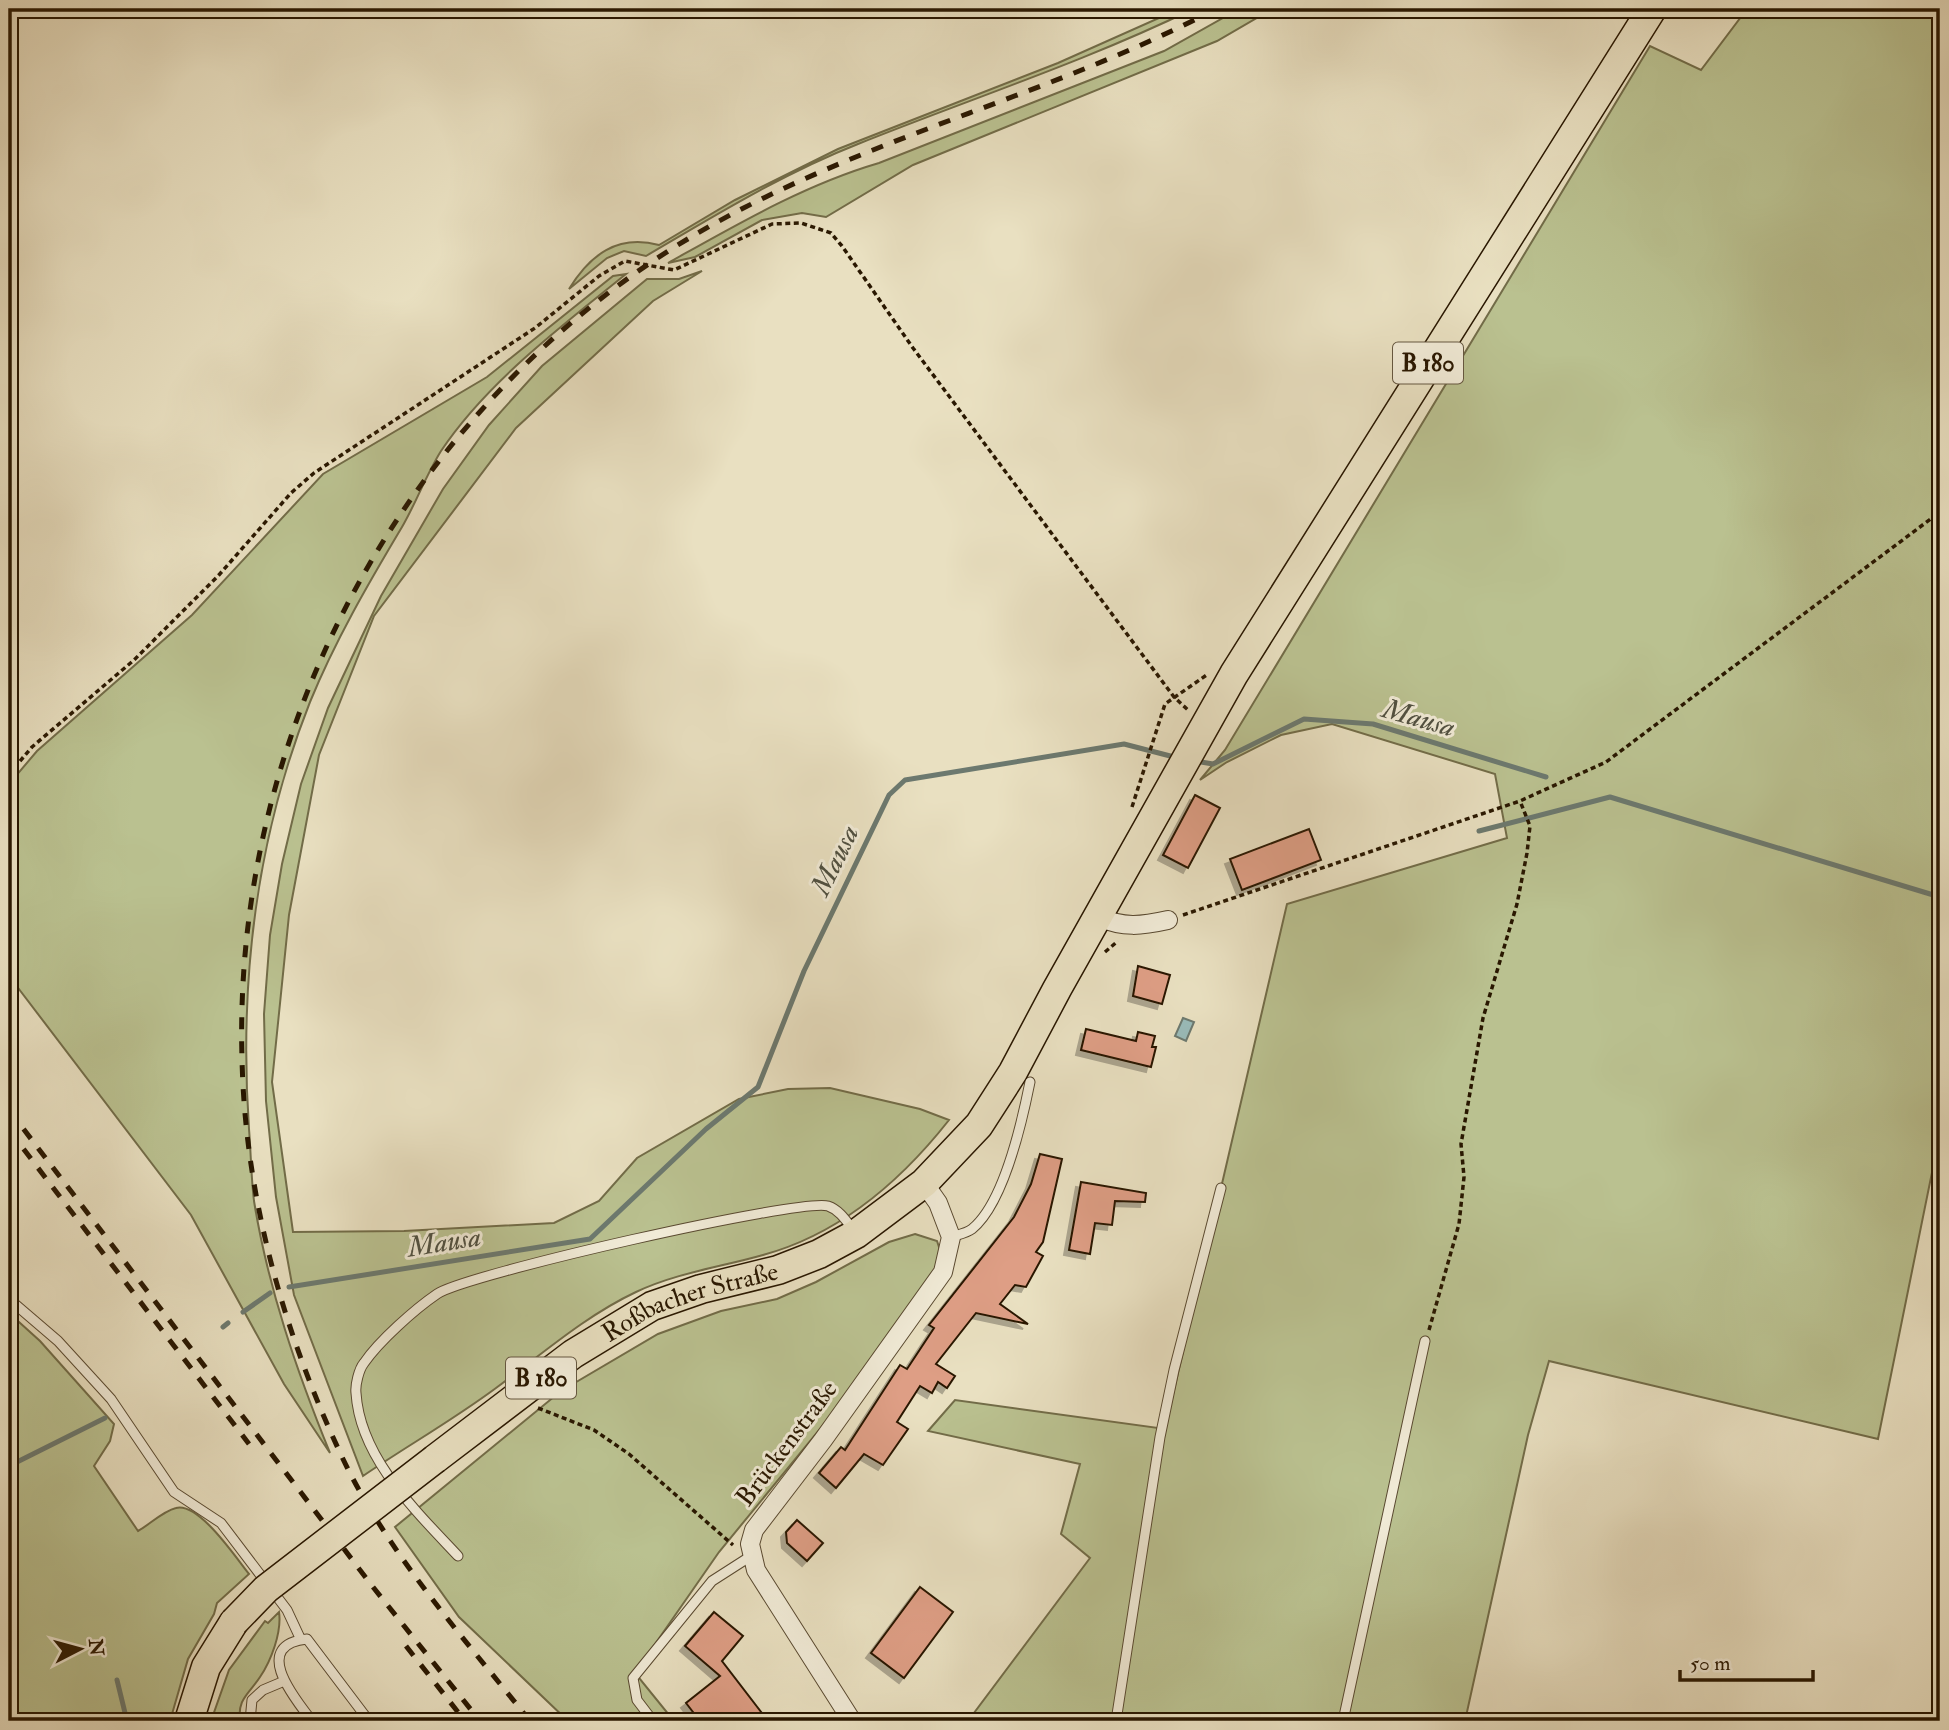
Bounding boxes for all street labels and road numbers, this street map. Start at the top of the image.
road number: B 180 [1393,342,1463,384]
street label: Roßbacher Straße [596,1256,782,1350]
road number: B 180 [506,1358,576,1398]
street label: Brückenstraße [729,1374,845,1513]

